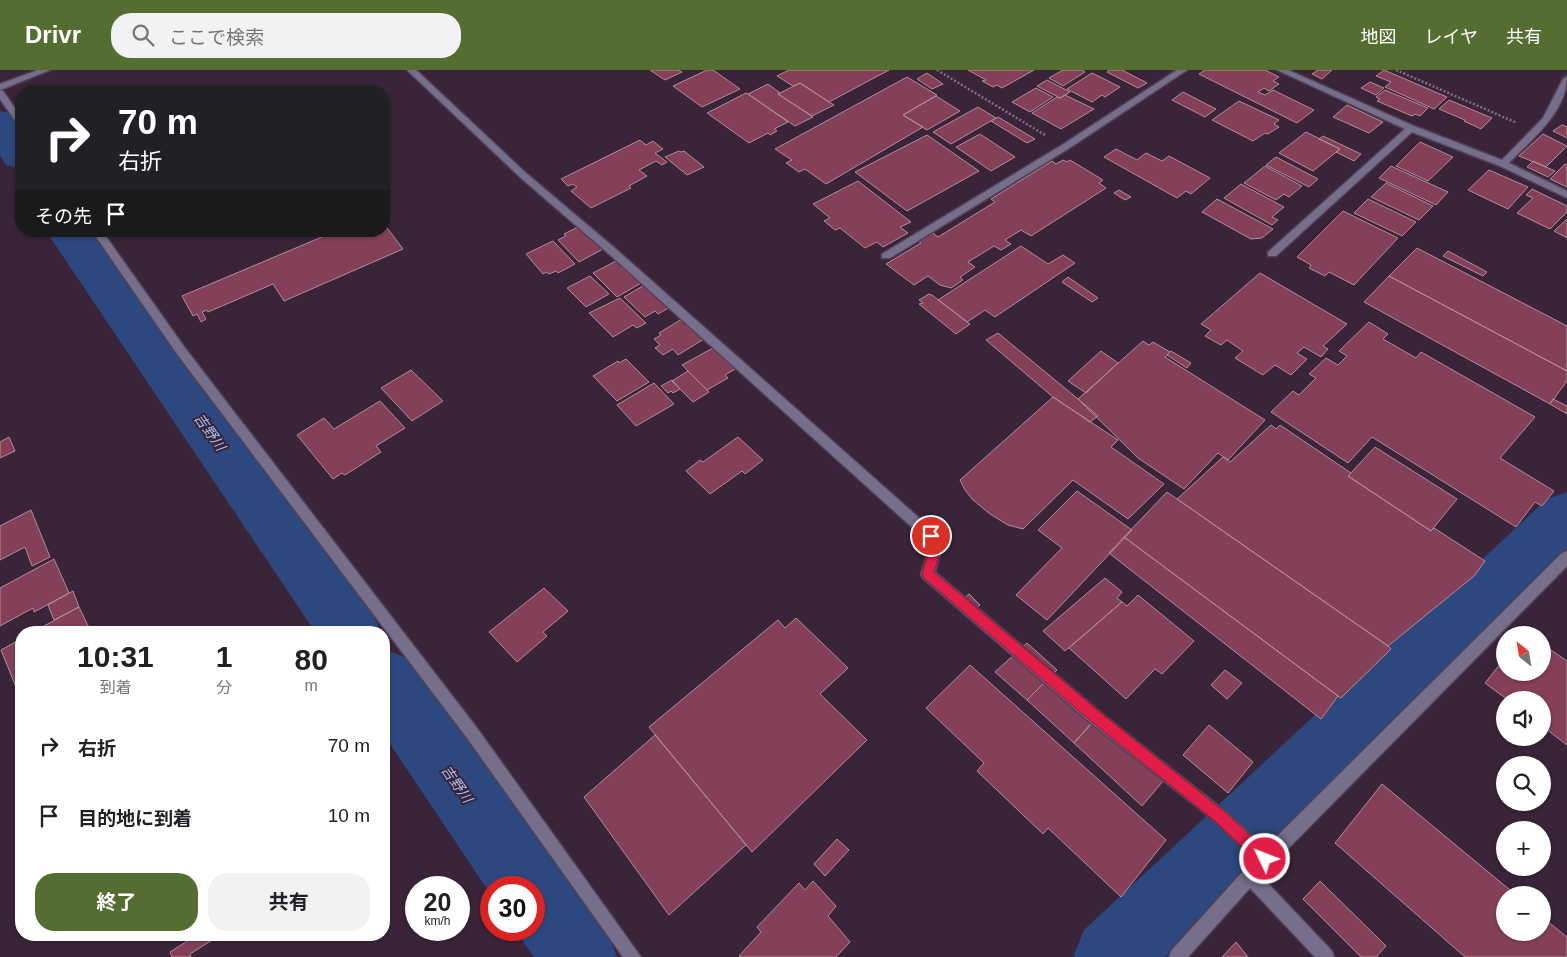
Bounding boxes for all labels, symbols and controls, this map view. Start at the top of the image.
search box [111,13,461,58]
text: Drivr [25,21,81,48]
icon: search [129,21,157,49]
text: ここで検索 [169,27,264,48]
text: 地図 [1361,27,1397,47]
text: レイヤ [1425,27,1478,47]
text: 共有 [1506,27,1542,47]
text: 70 m [118,102,198,141]
icon: right [35,105,100,170]
text: 右折 [118,149,162,174]
icon: arrive [102,200,130,228]
text: その先 [35,206,92,227]
water label: 吉野川 [191,410,230,455]
pin [910,515,952,557]
icon: arrive [917,522,945,550]
north arrow [1496,626,1551,681]
map controls [1496,626,1551,941]
text: 10:31 [77,640,154,673]
text: 1 [216,640,233,673]
text: 80 [295,643,328,676]
text: m [305,677,318,694]
text: 到着 [99,679,131,696]
text: 分 [216,679,232,696]
button: sound [1496,691,1551,746]
icon: right [35,732,63,760]
text: 70 m [328,735,370,756]
text: 右折 [78,738,116,759]
button: search [1496,756,1551,811]
water label: 吉野川 [438,762,477,807]
icon: arrive [35,802,63,830]
text: 10 m [328,805,370,826]
text: 目的地に到着 [78,808,192,829]
button: + [1496,821,1551,876]
position arrow [1238,832,1290,884]
button: 終了 [35,873,198,931]
button: 共有 [208,873,370,931]
speed limit sign: 30 [480,876,545,941]
button: − [1496,886,1551,941]
text: 20 [424,888,451,916]
text: km/h [424,914,451,928]

